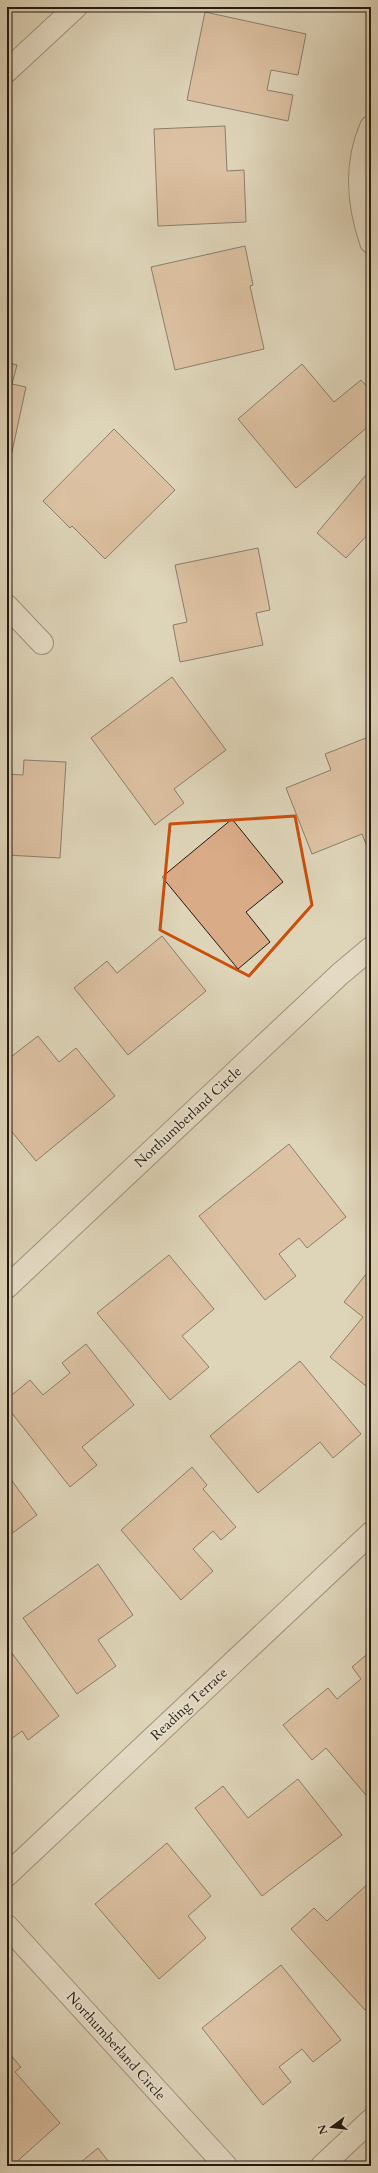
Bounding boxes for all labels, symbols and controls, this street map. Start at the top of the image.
street label: Northumberland Circle [130,1062,246,1172]
street label: Reading Terrace [146,1663,232,1745]
street label: Northumberland Circle [62,1988,170,2104]
north arrow [312,2107,352,2147]
text: N [314,2122,331,2136]

